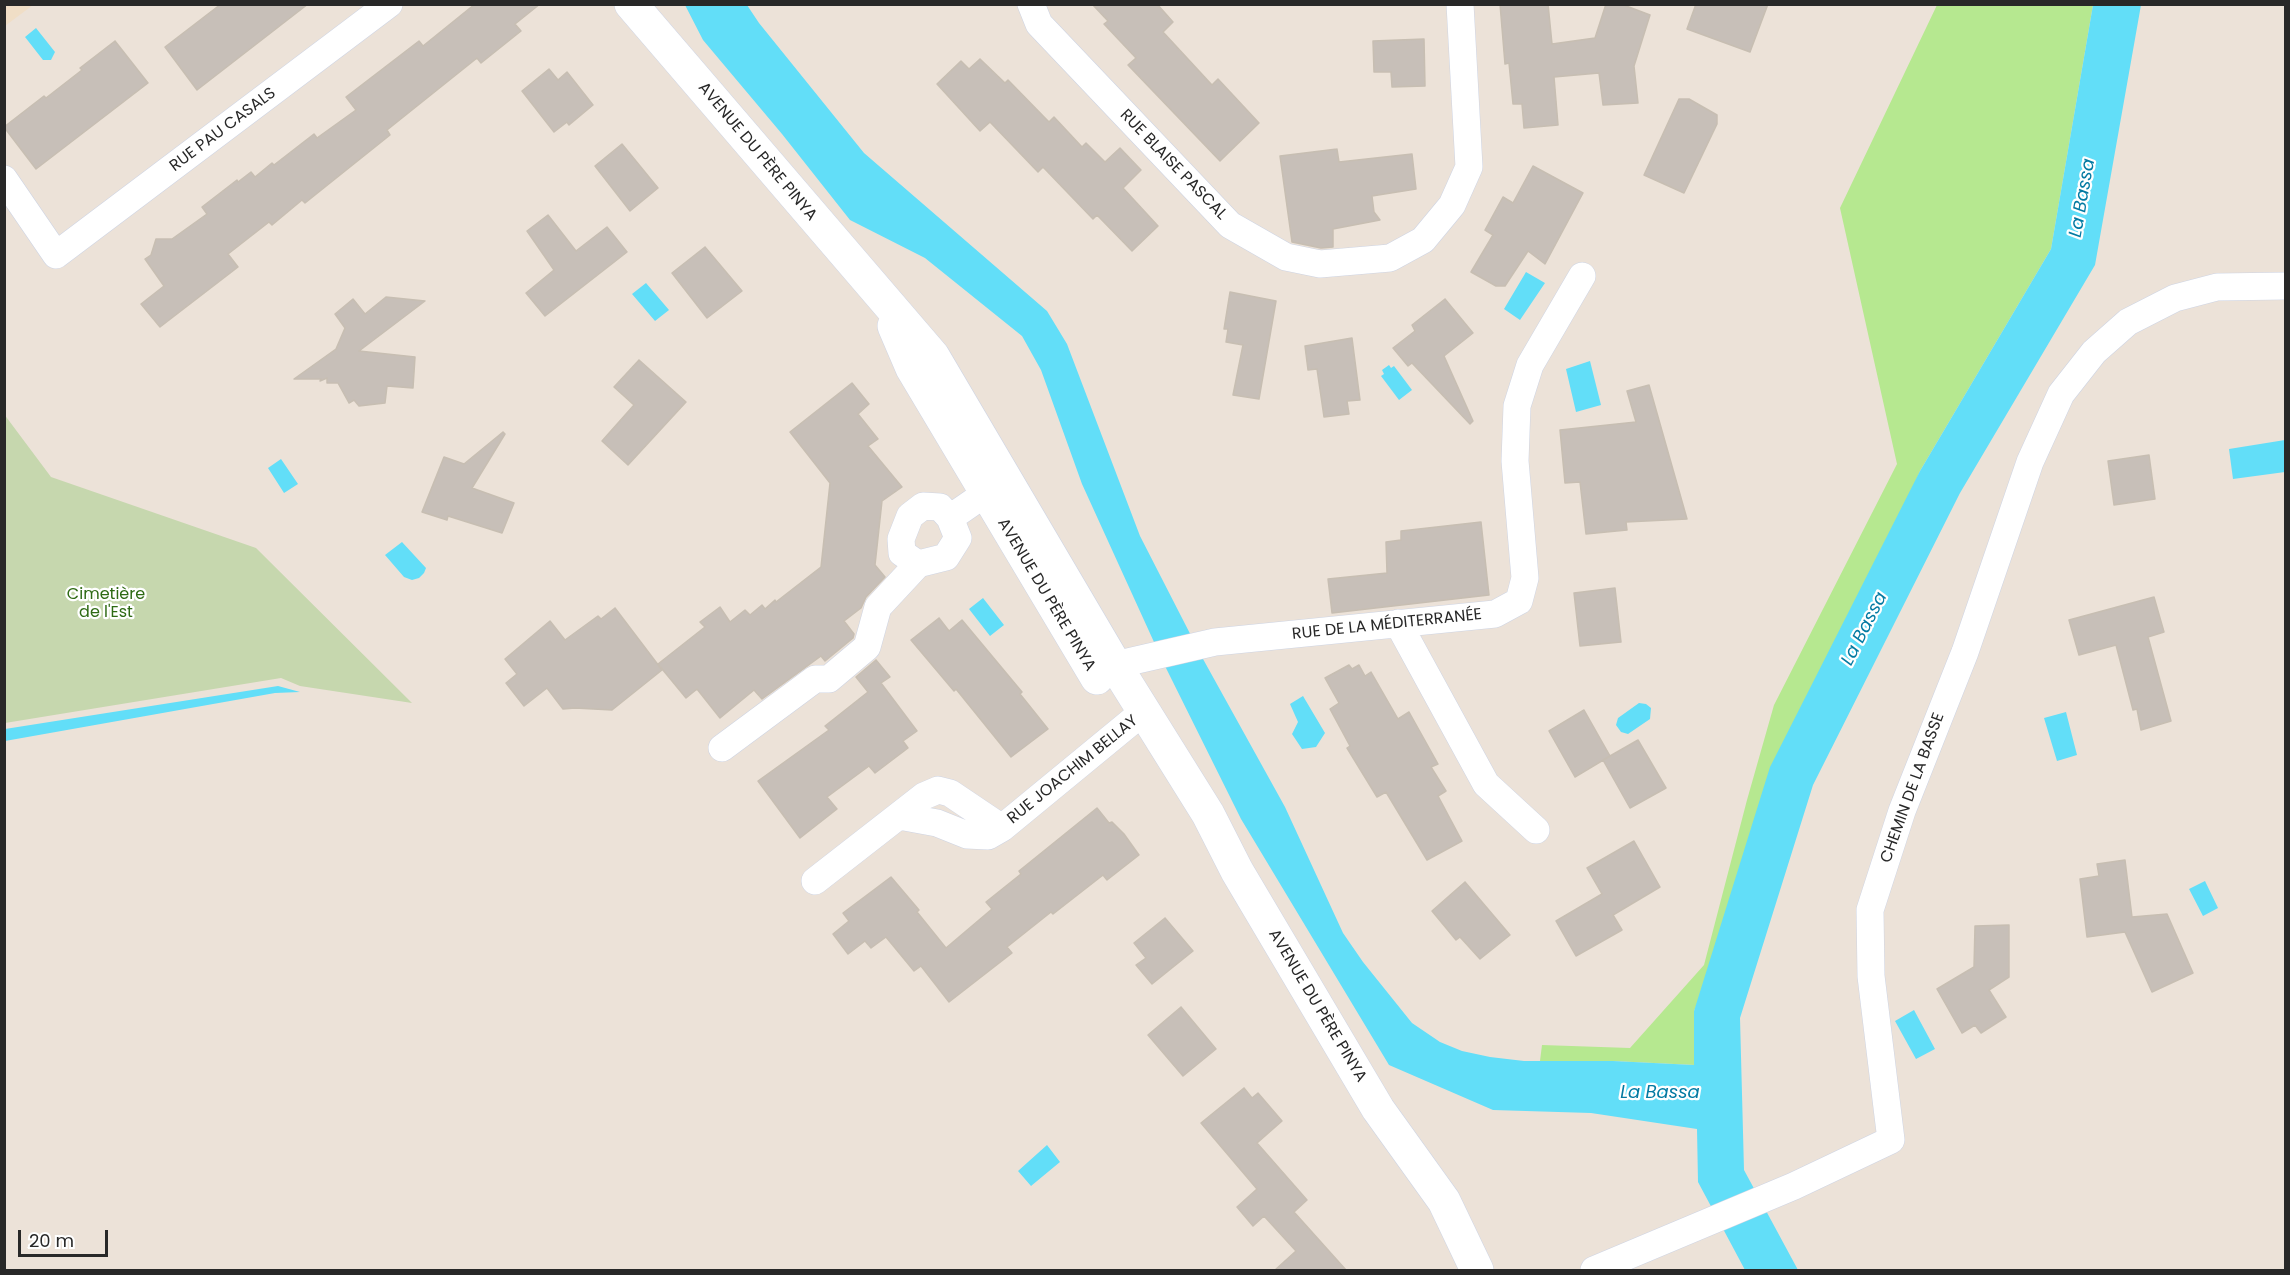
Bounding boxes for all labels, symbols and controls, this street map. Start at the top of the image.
street label: AVENUE DU PÈRE PINYA [693,79,821,225]
street label: RUE PAU CASALS [166,84,280,176]
street label: RUE BLAISE PASCAL [1115,106,1231,224]
water label: La Bassa [2065,157,2101,239]
street label: AVENUE DU PÈRE PINYA [993,515,1099,675]
park label: Cimetière de l'Est [67,585,145,623]
water label: La Bassa [1837,589,1893,669]
street label: RUE DE LA MÉDITERRANÉE [1291,605,1483,645]
street label: CHEMIN DE LA BASSE [1877,710,1949,866]
street label: RUE JOACHIM BELLAY [1004,711,1142,829]
street label: AVENUE DU PÈRE PINYA [1264,926,1370,1086]
water label: La Bassa [1620,1082,1700,1104]
scale bar [21,1218,111,1256]
text: 20 m [29,1228,74,1253]

